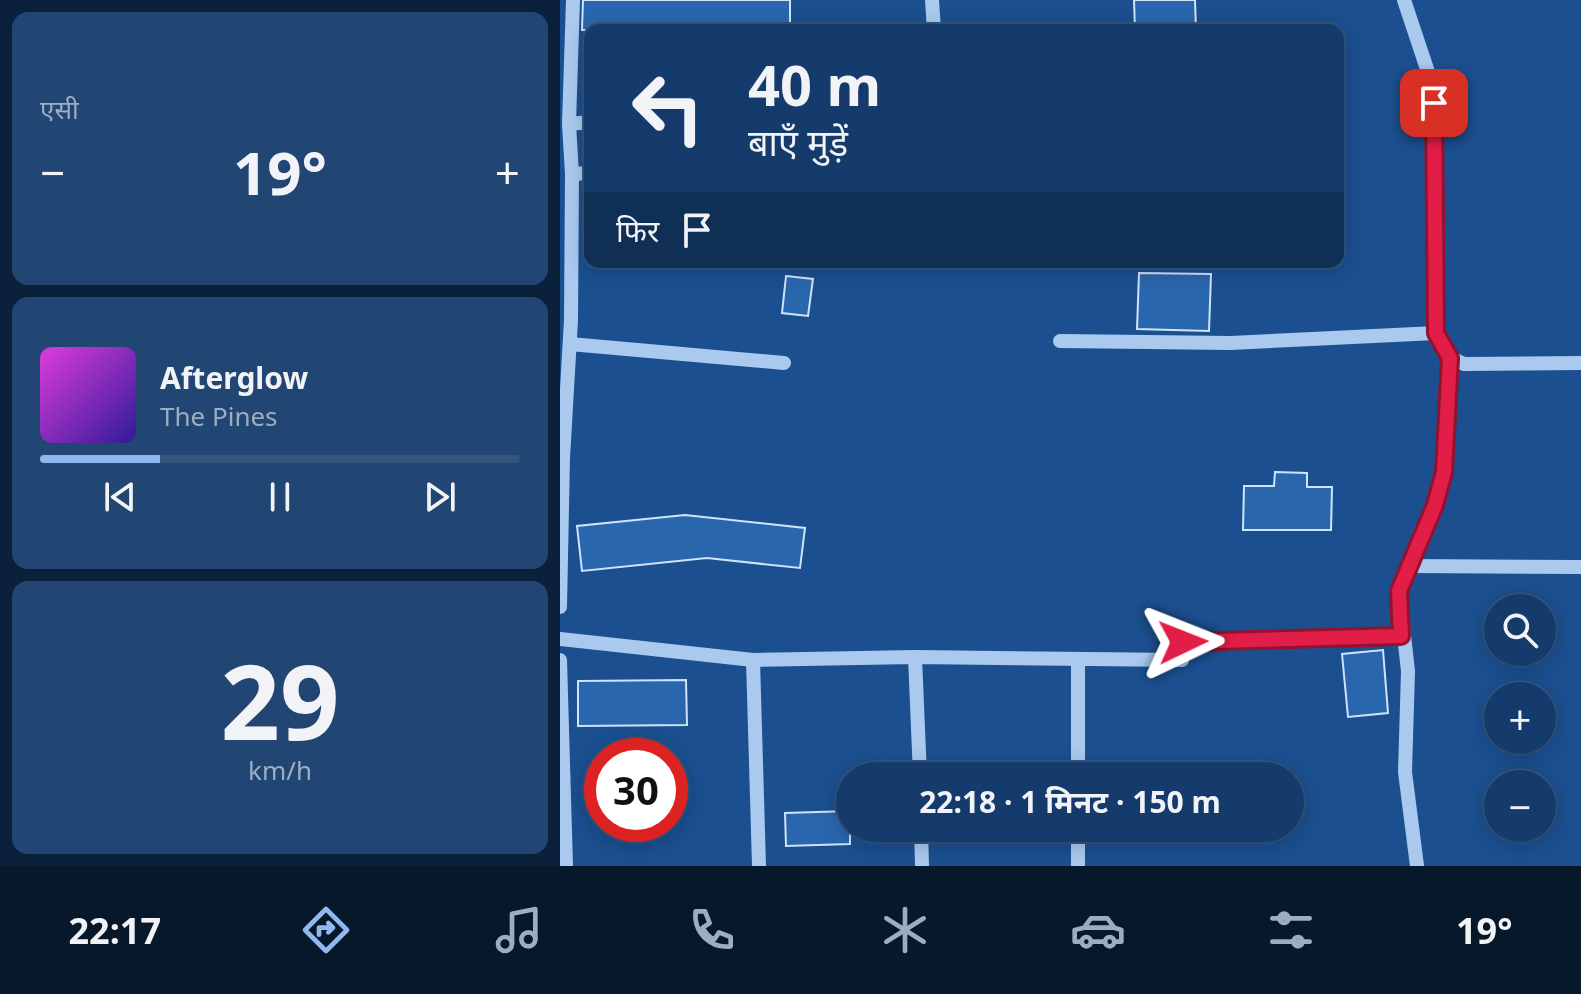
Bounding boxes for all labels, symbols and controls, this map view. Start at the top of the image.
text: 40 m [748,46,881,122]
icon: left [616,56,720,160]
pin [1400,69,1468,137]
icon: arrive [1412,81,1456,125]
text: एसी [40,91,79,127]
text: बाएँ मुड़ें [748,118,848,167]
text: 19° [233,131,327,213]
text: − [40,142,65,202]
text: + [495,142,520,202]
icon: arrive [675,208,719,252]
text: फिर [616,210,659,251]
text: Afterglow [160,357,308,398]
text: The Pines [160,398,278,434]
icon: previous [98,475,142,519]
icon: pause [258,475,302,519]
icon: next [418,475,462,519]
map controls [1484,594,1556,842]
button: search [1484,594,1556,666]
position arrow [1141,600,1225,684]
text: 29 [221,629,339,770]
button: + [1484,682,1556,754]
speed limit sign: 30 [584,738,688,842]
text: km/h [248,752,312,788]
button: − [1484,770,1556,842]
text: 22:18 · 1 मिनट · 150 m [919,781,1221,822]
icon: directions [298,902,354,958]
icon: music [491,902,547,958]
icon: phone [684,902,740,958]
icon: climate [877,902,933,958]
icon: car [1070,902,1126,958]
icon: filters [1263,902,1319,958]
text: 22:17 [69,906,161,955]
text: 19° [1456,906,1512,955]

